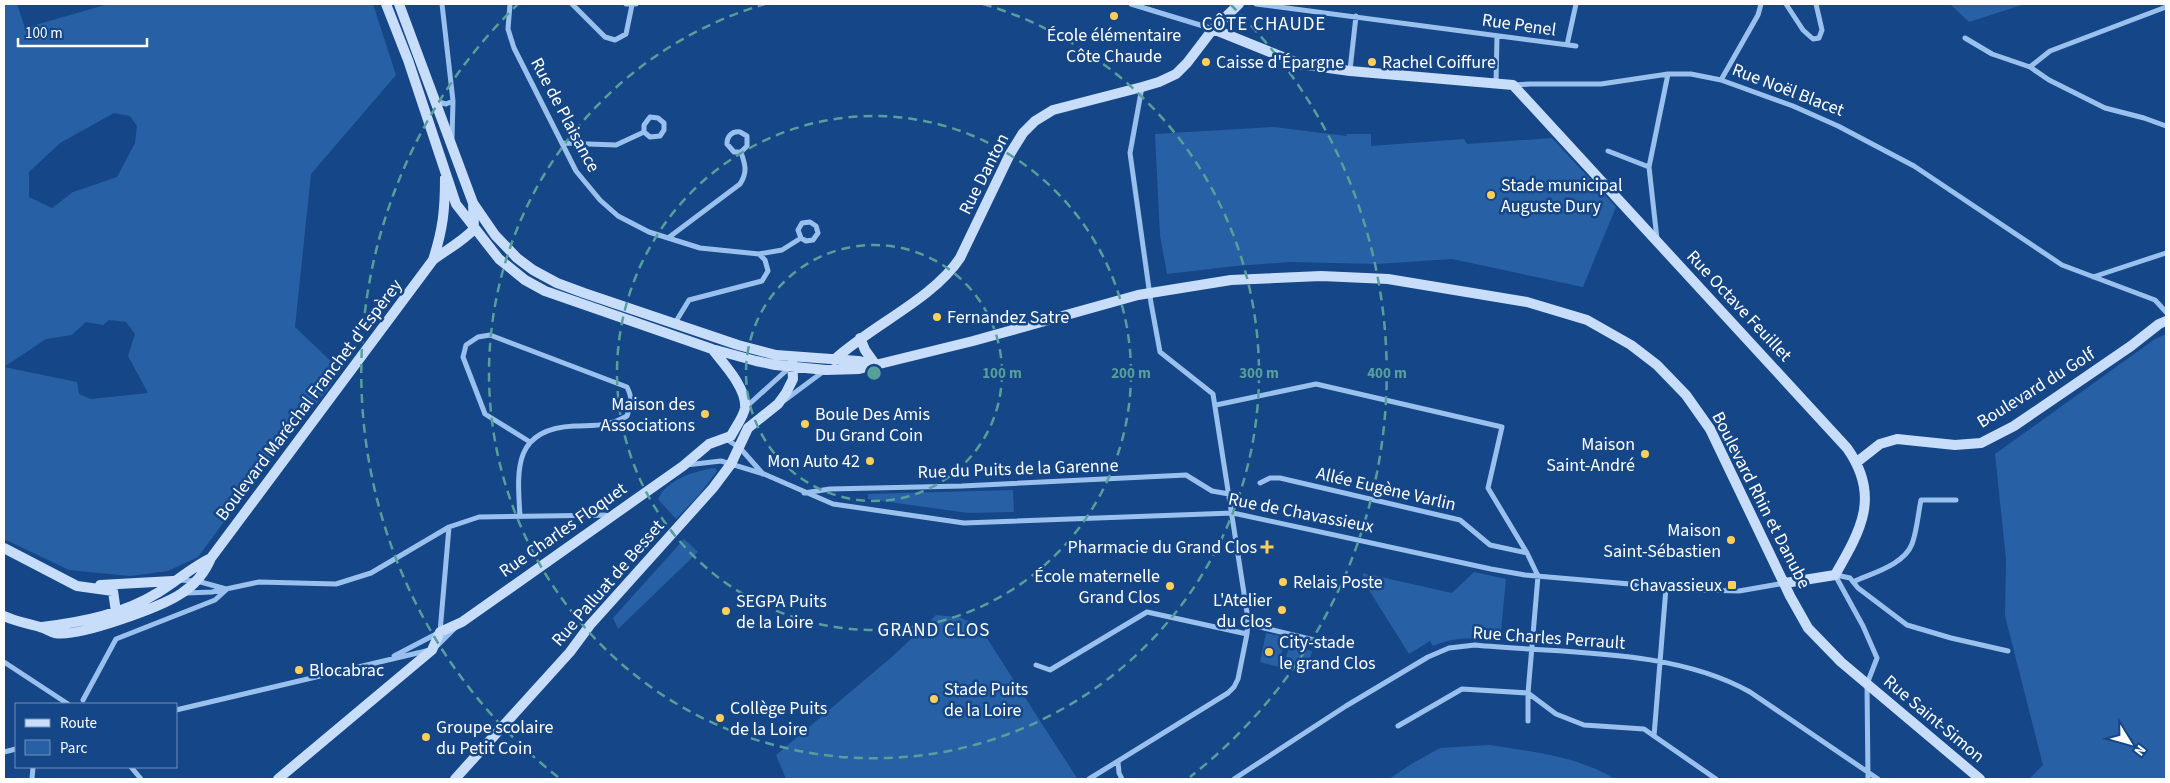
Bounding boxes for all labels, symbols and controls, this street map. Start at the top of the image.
street label: Rue Penel [1480,7,1558,43]
marker: École élémentaire Côte Chaude [1108,10,1120,22]
district label: CÔTE CHAUDE [1202,11,1326,38]
scale bar [18,15,146,47]
text: 100 m [25,23,63,44]
place label: École élémentaire Côte Chaude [1047,23,1181,69]
place label: Caisse d'Épargne [1216,50,1344,75]
place label: Rachel Coiffure [1382,50,1496,75]
street label: Rue de Plaisance [524,53,606,177]
marker: Caisse d'Épargne [1200,56,1212,68]
marker: Rachel Coiffure [1366,56,1378,68]
street label: Rue Noël Blacet [1728,57,1848,123]
street label: Rue Danton [953,129,1015,219]
place label: Stade municipal Auguste Dury [1501,173,1623,219]
marker: Stade municipal Auguste Dury [1485,189,1497,201]
street label: Rue Octave Feuillet [1681,245,1797,367]
street label: Boulevard Maréchal Franchet d'Espèrey [210,274,409,526]
place label: Fernandez Satre [947,305,1069,330]
marker: Fernandez Satre [931,311,943,323]
street label: Boulevard du Golf [1972,341,2100,434]
text: 100 m [982,363,1022,384]
text: 200 m [1111,363,1151,384]
text: 300 m [1239,363,1279,384]
text: 400 m [1367,363,1407,384]
centre of rings [865,364,883,382]
place label: Maison des Associations [601,392,695,438]
place label: Boule Des Amis Du Grand Coin [815,402,930,448]
street label: Boulevard Rhin et Danube [1705,407,1817,593]
marker: Maison des Associations [699,408,711,420]
marker: Boule Des Amis Du Grand Coin [799,418,811,430]
place label: Maison Saint-André [1546,432,1635,478]
marker: Maison Saint-André [1639,448,1651,460]
place label: Mon Auto 42 [767,449,860,474]
street label: Rue du Puits de la Garenne [917,453,1119,485]
marker: Mon Auto 42 [864,455,876,467]
street label: Allée Eugène Varlin [1314,461,1458,517]
street label: Rue Charles Floquet [494,477,632,583]
street label: Rue de Chavassieux [1226,487,1376,539]
street label: Rue Palluat de Besset [546,514,670,652]
place label: Maison Saint-Sébastien [1603,518,1721,564]
marker: Maison Saint-Sébastien [1725,534,1737,546]
place label: Pharmacie du Grand Clos [1068,535,1257,560]
marker: Pharmacie du Grand Clos [1261,541,1273,553]
place label: École maternelle Grand Clos [1034,564,1160,610]
place label: Relais Poste [1293,570,1383,595]
place label: Chavassieux [1629,573,1722,598]
marker: Relais Poste [1277,576,1289,588]
marker: Chavassieux [1726,579,1738,591]
marker: École maternelle Grand Clos [1164,580,1176,592]
place label: L'Atelier du Clos [1213,588,1273,634]
place label: SEGPA Puits de la Loire [736,589,827,635]
marker: L'Atelier du Clos [1276,604,1288,616]
marker: SEGPA Puits de la Loire [720,605,732,617]
district label: GRAND CLOS [878,617,990,644]
street label: Rue Charles Perrault [1472,620,1626,656]
place label: City-stade le grand Clos [1279,630,1376,676]
marker: City-stade le grand Clos [1263,646,1275,658]
place label: Blocabrac [309,658,384,683]
marker: Blocabrac [293,664,305,676]
street label: Rue Saint-Simon [1878,669,1990,769]
place label: Stade Puits de la Loire [944,677,1028,723]
marker: Stade Puits de la Loire [928,693,940,705]
place label: Collège Puits de la Loire [730,696,827,742]
legend [15,703,178,768]
marker: Collège Puits de la Loire [714,712,726,724]
text: Route [60,713,97,734]
place label: Groupe scolaire du Petit Coin [436,715,554,761]
north arrow [2105,718,2155,768]
marker: Groupe scolaire du Petit Coin [420,731,432,743]
text: Parc [60,738,87,759]
text: N [2129,740,2150,760]

